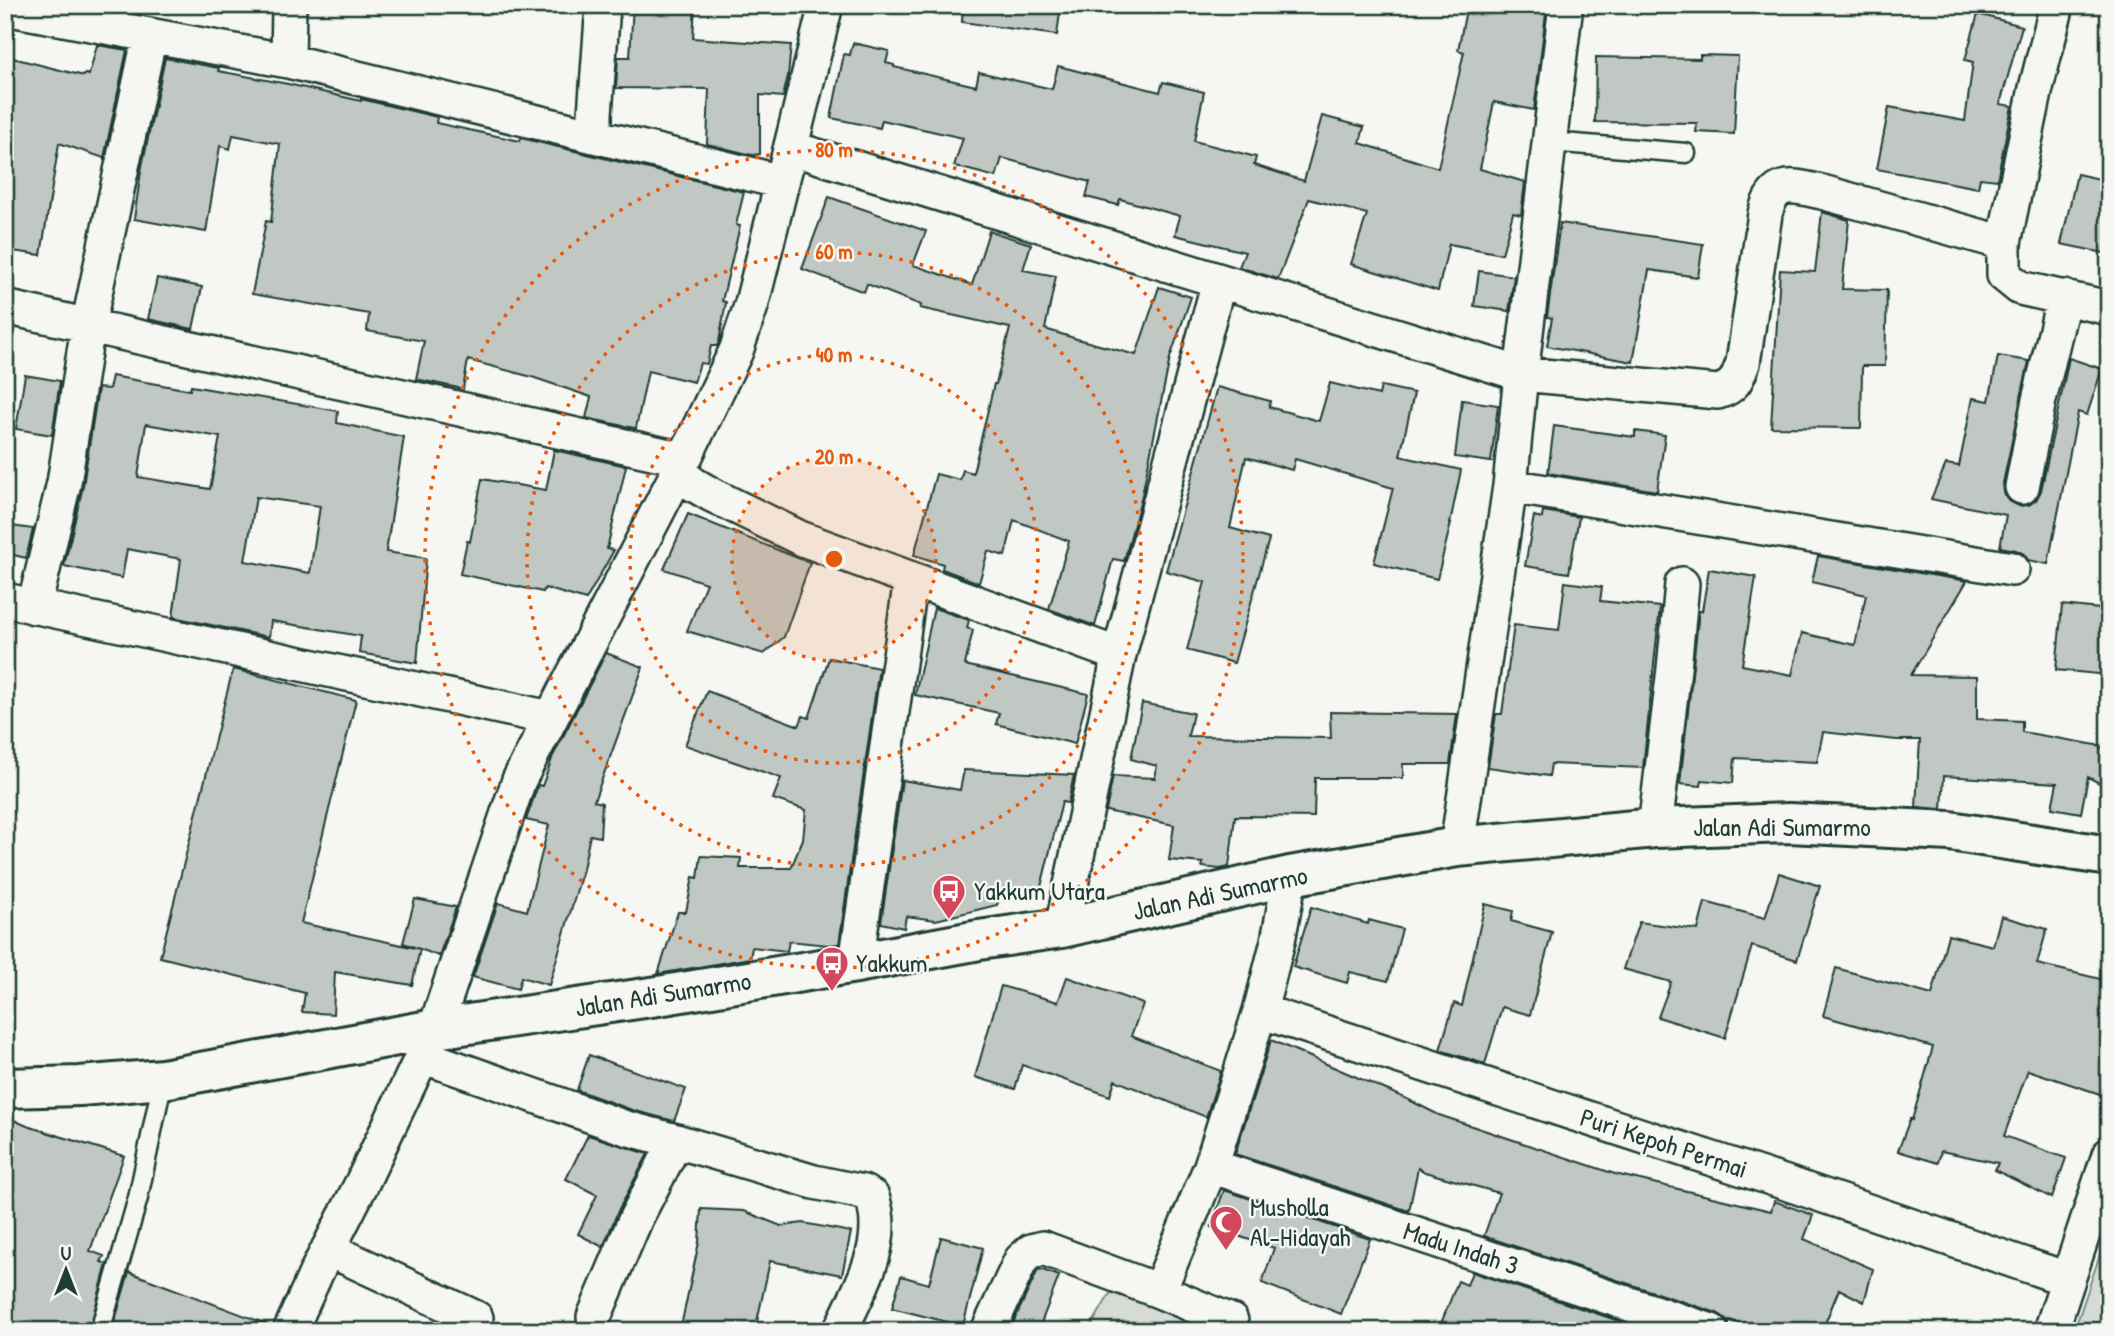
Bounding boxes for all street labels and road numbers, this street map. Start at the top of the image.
street label: Jalan Adi Sumarmo [1693,809,1871,844]
street label: Jalan Adi Sumarmo [1129,857,1310,928]
street label: Jalan Adi Sumarmo [572,962,753,1025]
street label: Puri Kepoh Permai [1576,1099,1752,1186]
street label: Madu Indah 3 [1399,1213,1523,1283]

